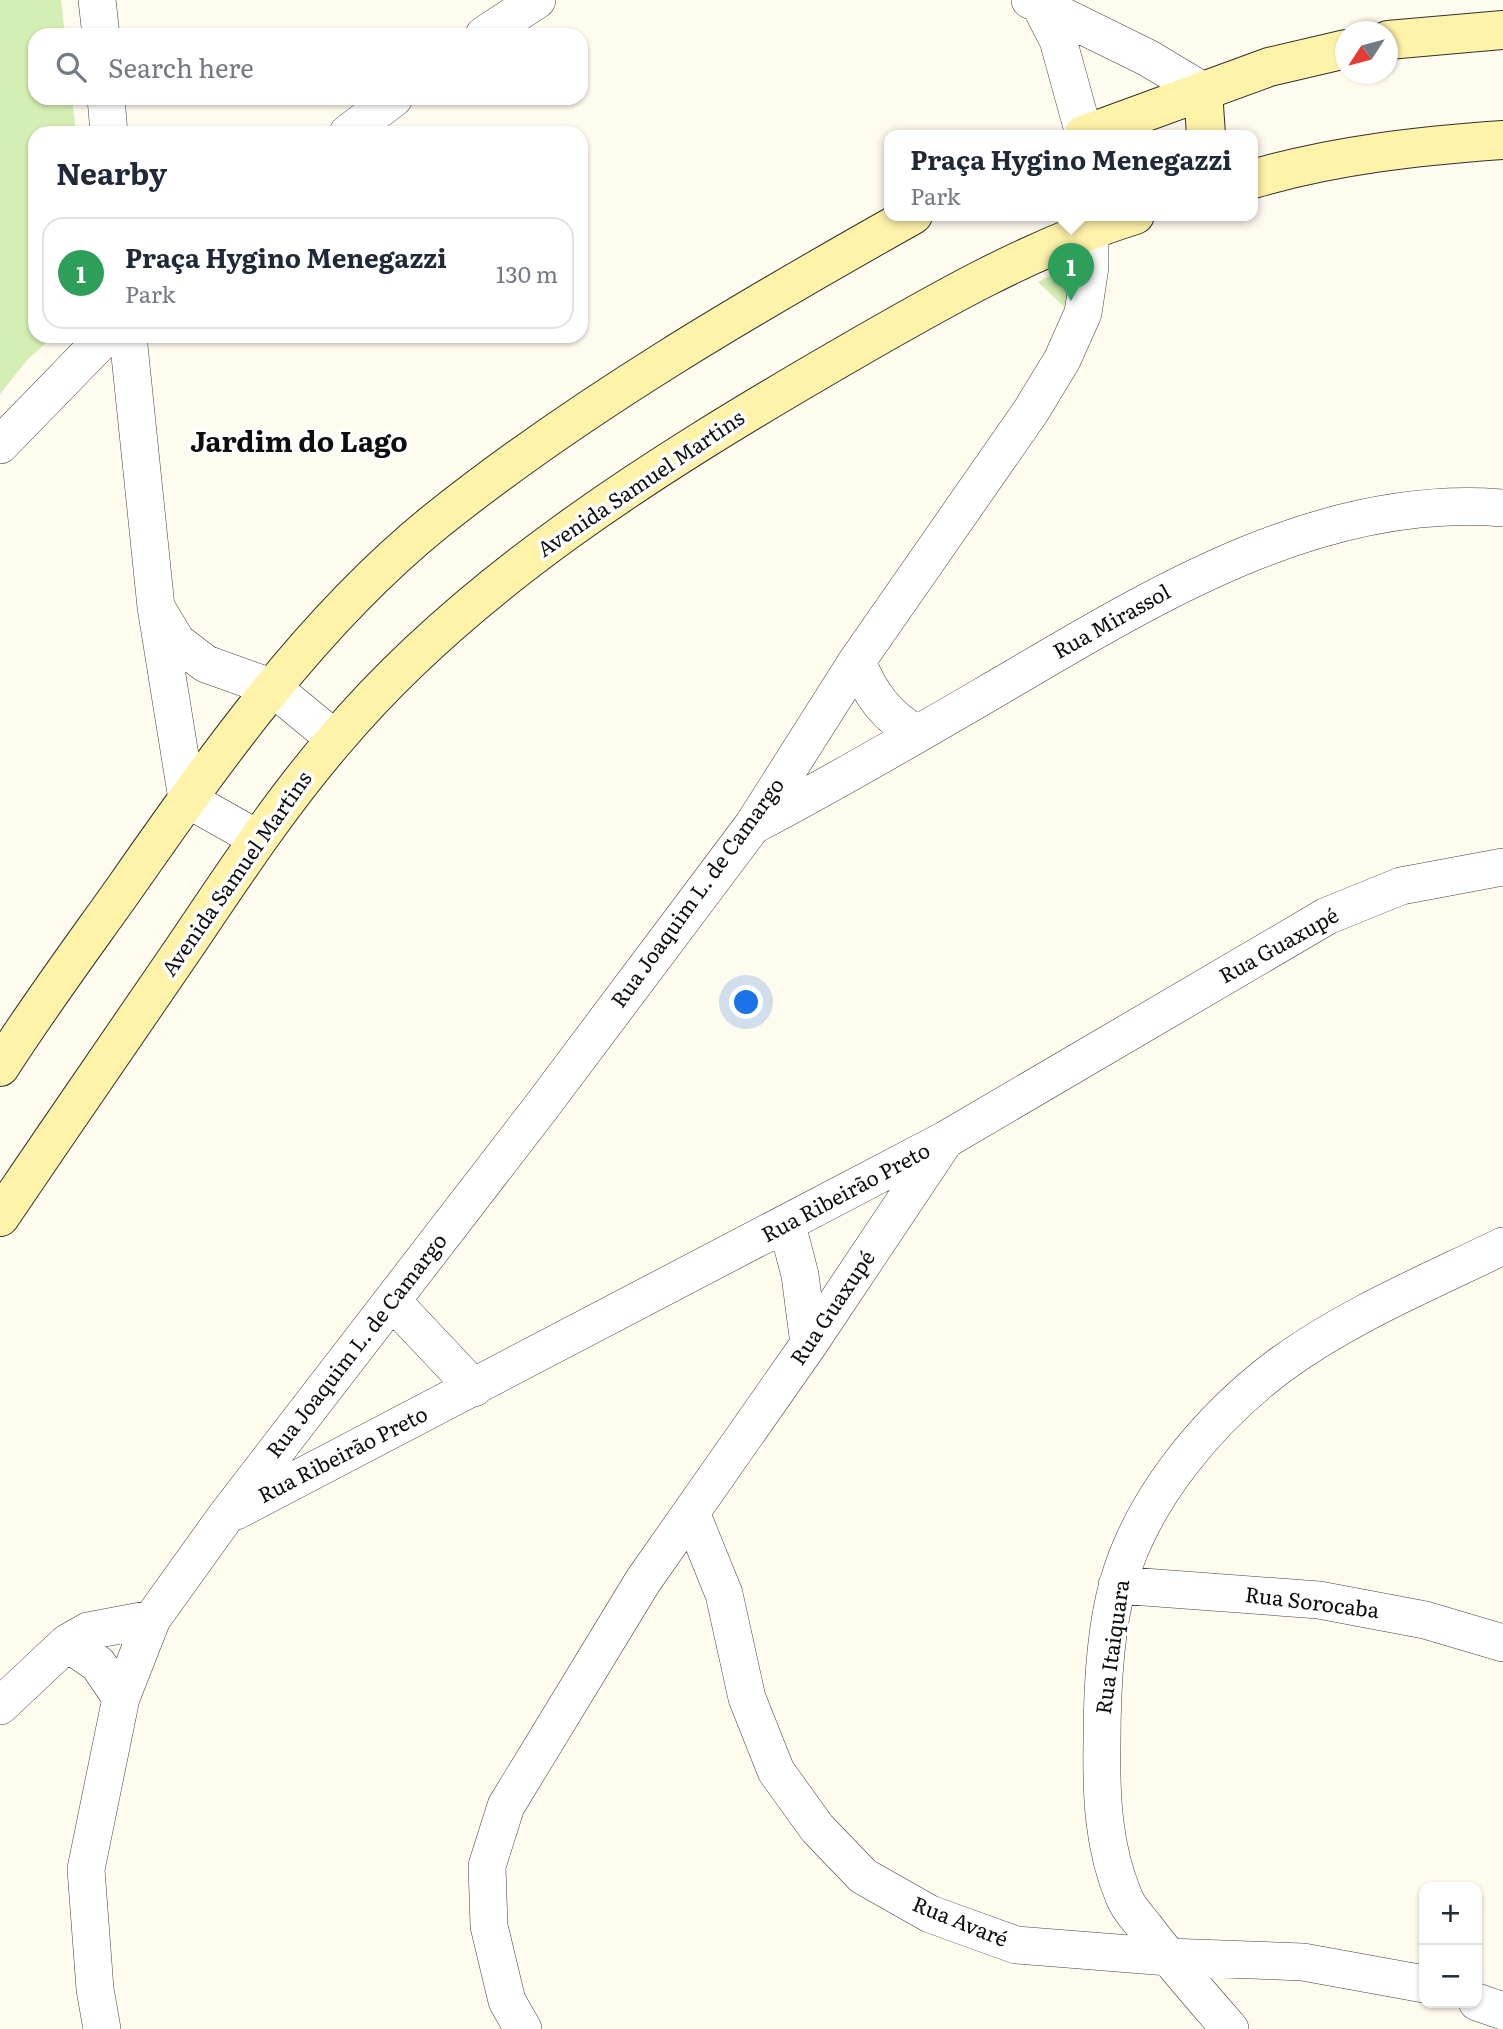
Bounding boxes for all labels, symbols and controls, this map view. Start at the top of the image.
north arrow [1335,21,1398,84]
search box [28,28,588,105]
text: Search here [108,47,254,86]
icon: search [52,48,90,86]
popup [884,130,1258,221]
text: Praça Hygino Menegazzi [910,139,1232,178]
text: Nearby [56,150,167,194]
text: Park [910,178,961,212]
text: Praça Hygino Menegazzi [125,237,447,276]
pin: 1 [1048,243,1094,301]
text: 1 [76,256,86,290]
text: 130 m [496,256,558,290]
text: Park [125,276,175,310]
street label: Avenida Samuel Martins [530,401,749,563]
district label: Jardim do Lago [190,419,408,461]
street label: Rua Mirassol [1046,575,1175,665]
street label: Avenida Samuel Martins [152,764,318,981]
street label: Rua Joaquim L. de Camargo [602,770,790,1013]
street label: Rua Guaxupé [1212,898,1343,990]
your location [729,985,763,1019]
street label: Rua Ribeirão Preto [755,1133,935,1248]
street label: Rua Joaquim L. de Camargo [257,1226,453,1463]
street label: Rua Guaxupé [781,1243,881,1370]
street label: Rua Ribeirão Preto [252,1397,432,1509]
street label: Rua Itaiquara [1086,1577,1135,1716]
street label: Rua Sorocaba [1243,1577,1382,1624]
map controls [1419,1882,1482,2008]
button: + [1419,1882,1482,1945]
street label: Rua Avaré [909,1886,1013,1953]
button: − [1419,1945,1482,2008]

